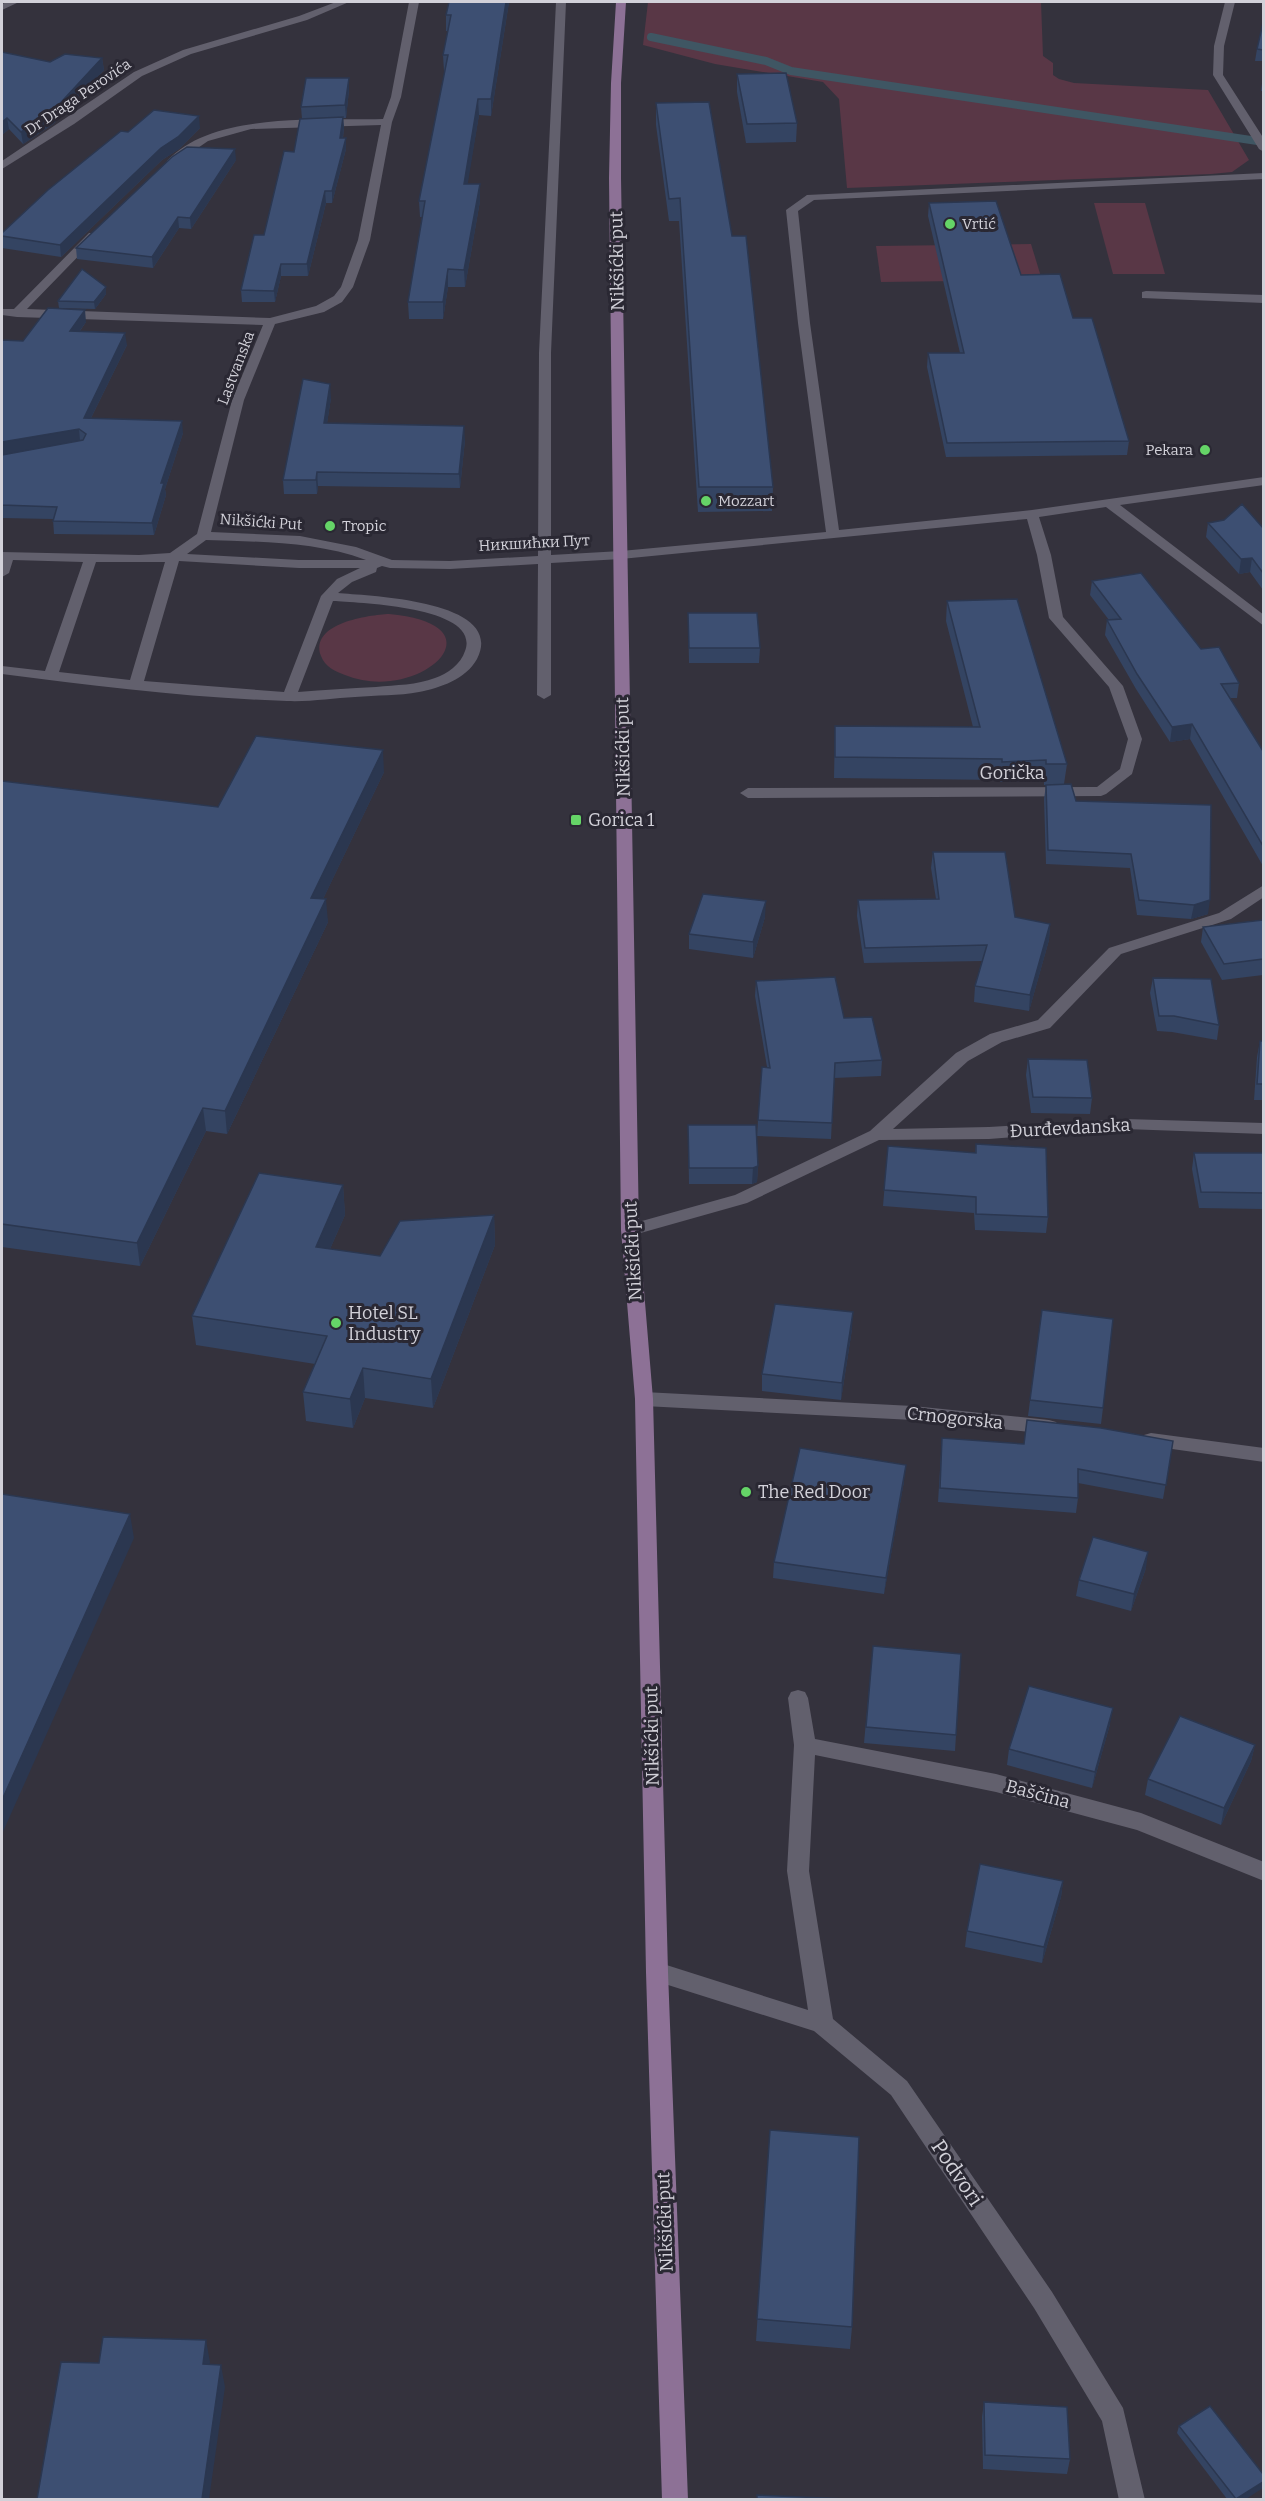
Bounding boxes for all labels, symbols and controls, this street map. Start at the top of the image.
street label: Dr Draga Perovića [22,55,134,139]
street label: Nikšićki put [605,211,629,311]
place label: Vrtić [962,215,996,233]
marker: Vrtić [943,217,957,231]
street label: Lastvanska [214,329,258,407]
place label: Pekara [1145,441,1193,459]
marker: Pekara [1198,443,1212,457]
place label: Mozzart [718,492,775,510]
marker: Mozzart [699,494,713,508]
street label: Nikšićki Put [219,510,304,534]
place label: Tropic [342,517,387,535]
marker: Tropic [323,519,337,533]
street label: Никшићки Пут [478,531,590,555]
street label: Nikšićki put [611,697,635,797]
street label: Gorička [979,762,1045,784]
place label: Gorica 1 [588,809,655,831]
marker: Gorica 1 [569,813,583,827]
street label: Đurđevdanska [1009,1114,1131,1142]
street label: Nikšićki put [619,1200,647,1301]
place label: Hotel SL Industry [348,1302,421,1345]
marker: Hotel SL Industry [329,1316,343,1330]
street label: Crnogorska [906,1402,1004,1434]
place label: The Red Door [758,1481,870,1503]
marker: The Red Door [739,1485,753,1499]
street label: Nikšićki put [640,1686,664,1786]
street label: Baščina [1004,1775,1073,1813]
street label: Podvori [925,2135,989,2211]
street label: Nikšićki put [652,2171,678,2272]

